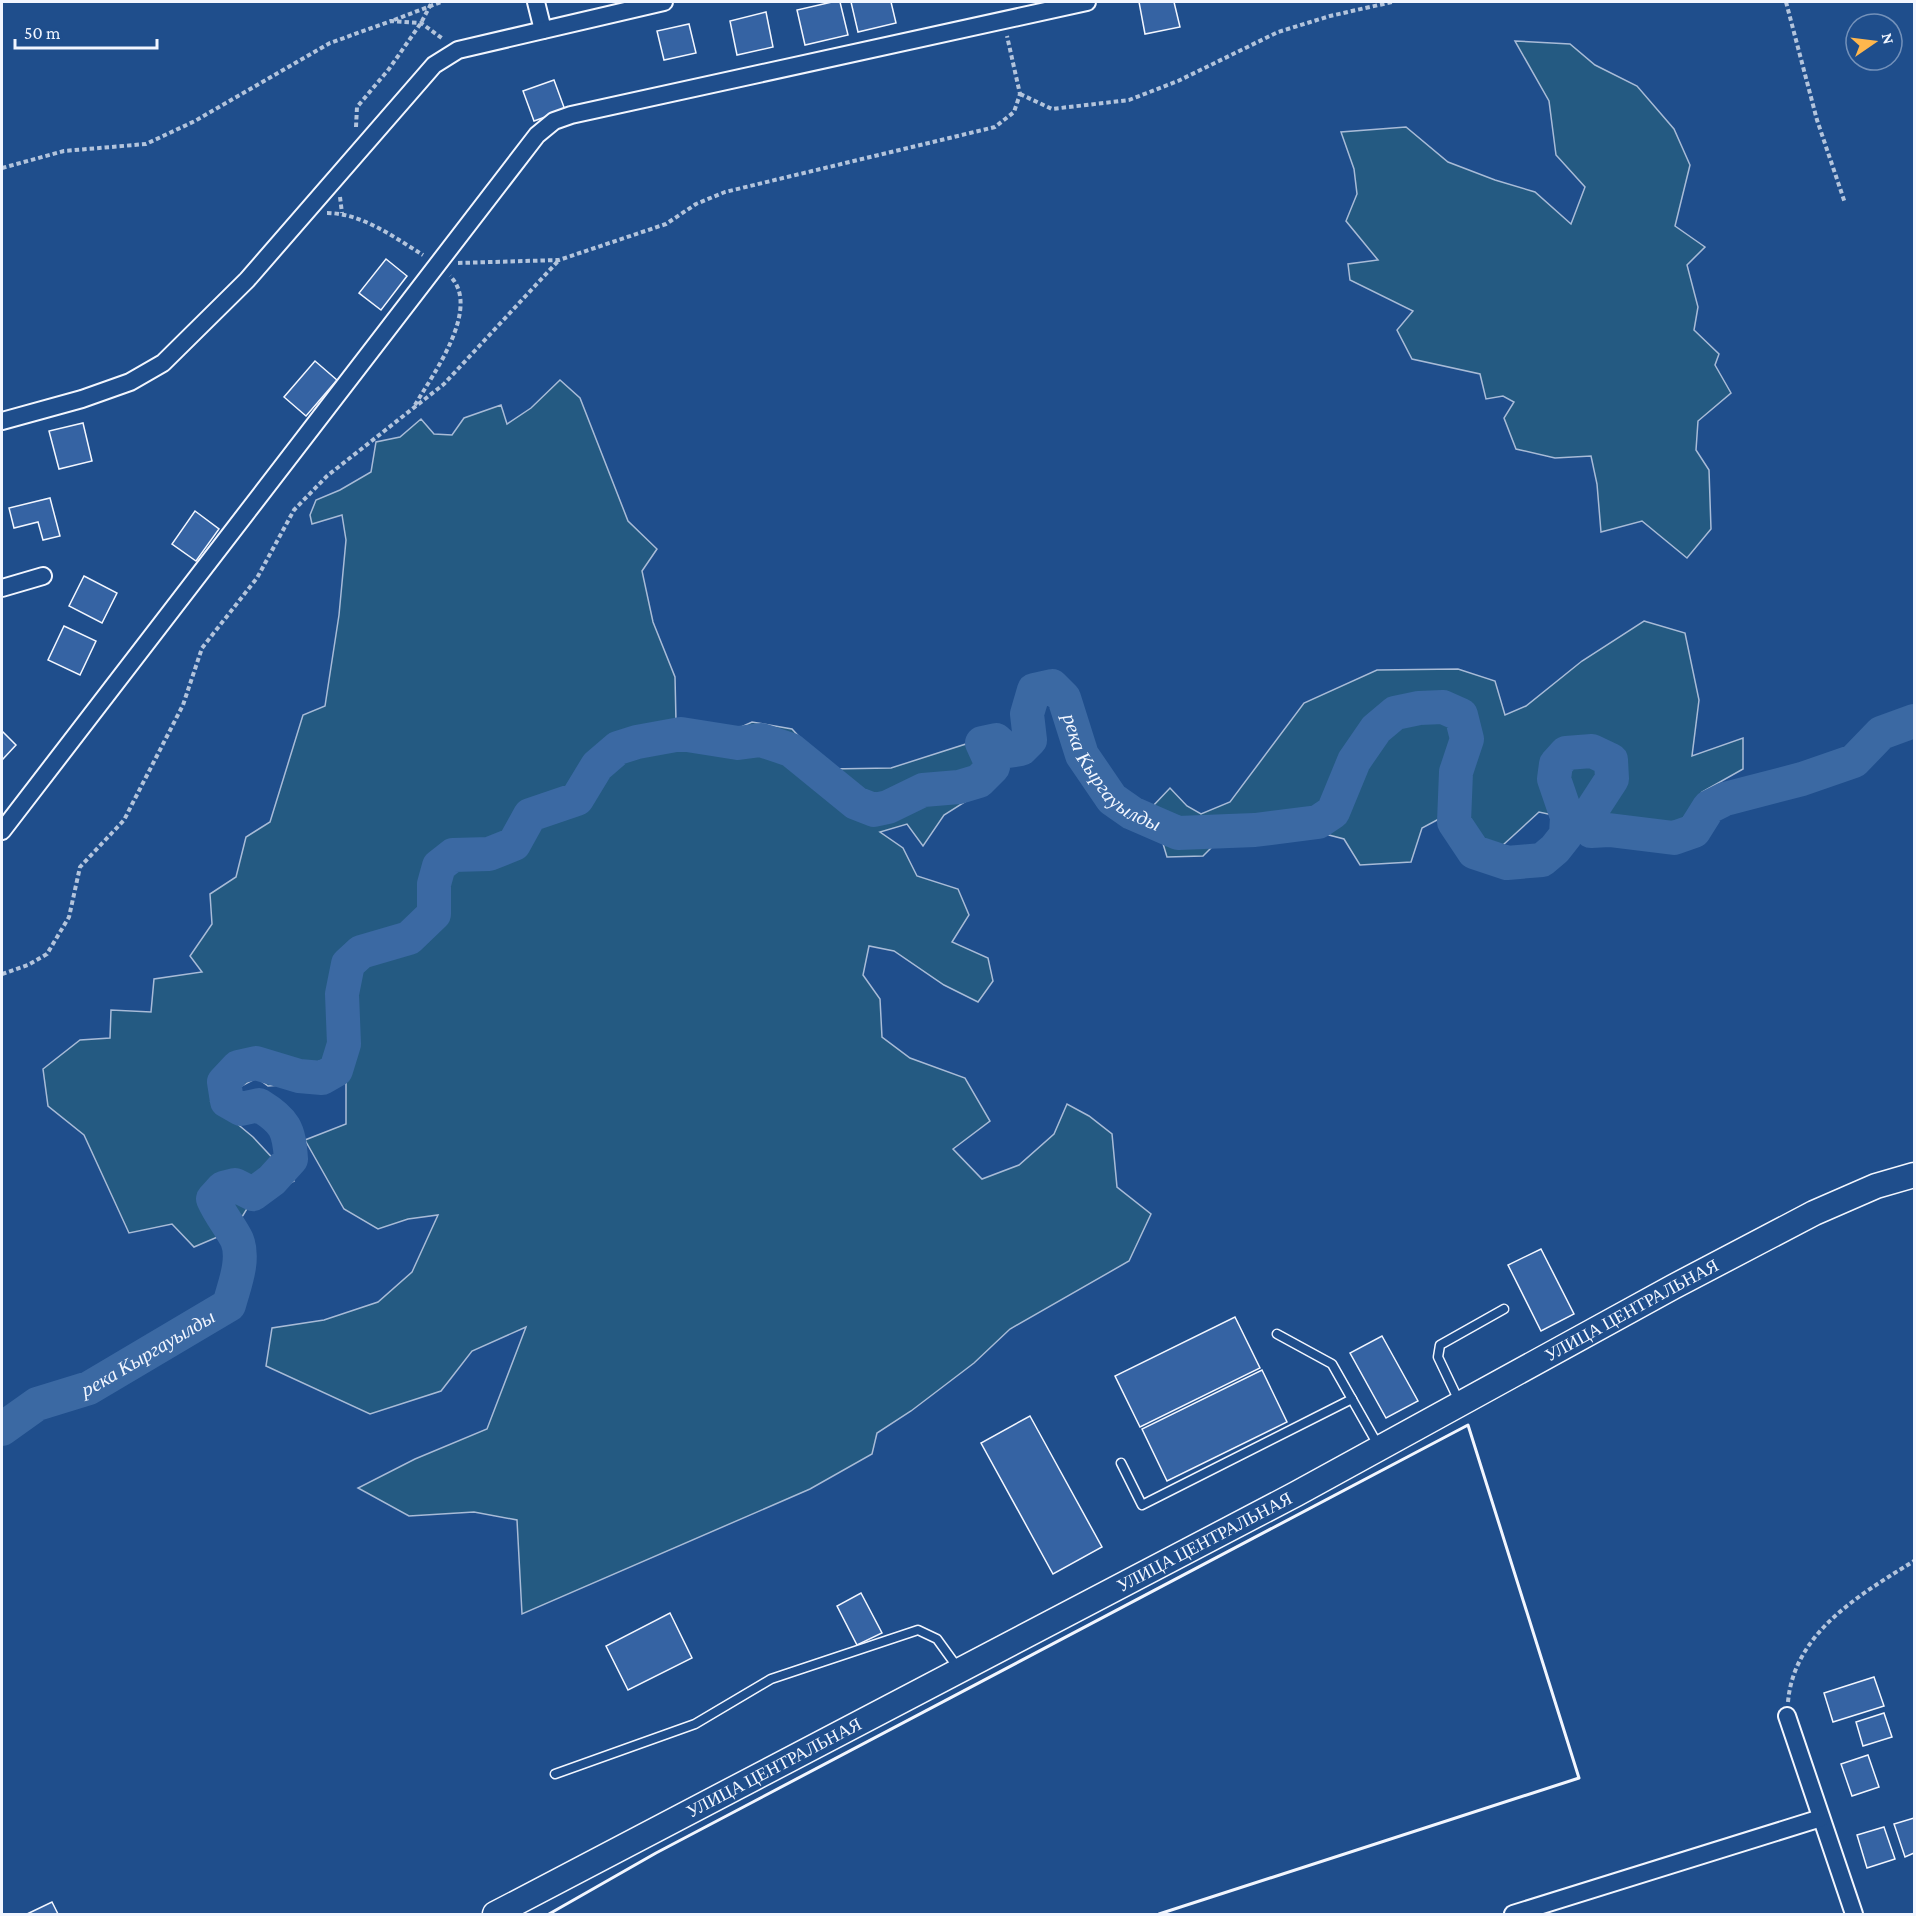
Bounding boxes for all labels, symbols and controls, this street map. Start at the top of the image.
scale bar [15,12,158,50]
north arrow [1844,12,1904,72]
text: 50 m [24,23,61,43]
text: N [1879,31,1898,46]
water label: река Кыргауылды [1057,709,1164,835]
street label: УЛИЦА ЦЕНТРАЛЬНАЯ [1541,1255,1722,1365]
water label: река Кыргауылды [77,1305,218,1402]
street label: УЛИЦА ЦЕНТРАЛЬНАЯ [1114,1488,1295,1596]
street label: УЛИЦА ЦЕНТРАЛЬНАЯ [683,1714,865,1822]

